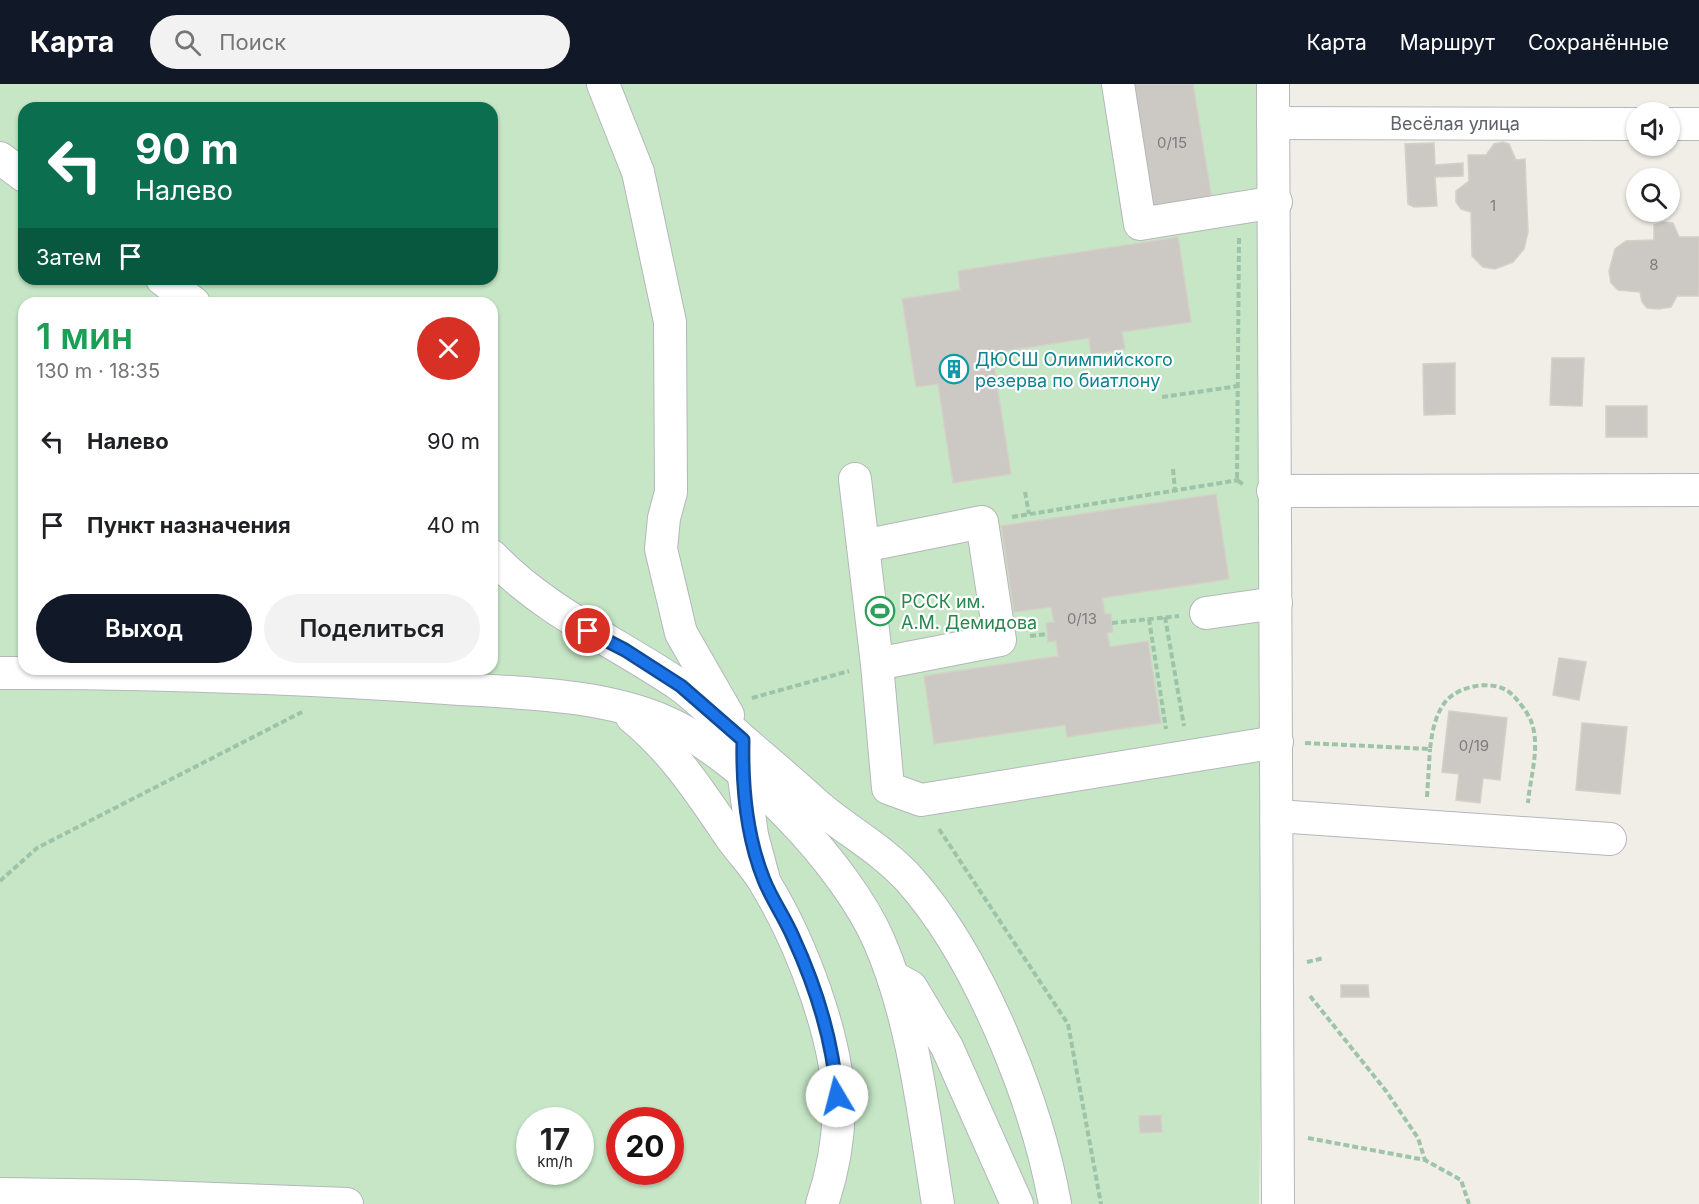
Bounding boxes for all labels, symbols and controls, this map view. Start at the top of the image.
search box [150,15,570,69]
text: Карта [30,25,114,59]
icon: search [171,26,204,59]
text: Поиск [219,29,286,55]
text: Карта [1306,30,1367,55]
text: Маршрут [1400,30,1495,55]
text: Сохранённые [1528,30,1669,55]
map controls [1626,102,1680,222]
button: sound [1626,102,1680,156]
street label: Весёлая улица [1390,113,1520,134]
text: 90 m [135,123,239,174]
icon: left [36,126,114,204]
house number: 0/15 [1157,133,1187,152]
button: search [1626,168,1680,222]
text: Налево [135,174,233,207]
house number: 1 [1490,196,1496,215]
icon: arrive [114,240,147,273]
text: Затем [36,244,102,270]
house number: 8 [1649,255,1659,274]
text: 1 мин [36,314,133,358]
button: close [417,317,480,380]
place label: ДЮСШ Олимпийского резерва по биатлону [975,349,1173,391]
building icon: ДЮСШ Олимпийского резерва по биатлону [938,353,970,385]
text: 130 m · 18:35 [36,359,160,383]
icon: left [36,425,69,458]
text: Налево [87,428,169,454]
text: 90 m [427,428,480,454]
icon: arrive [36,509,69,542]
text: Пункт назначения [87,512,291,538]
text: 40 m [426,512,480,538]
place label: РССК им. А.М. Демидова [901,591,1037,633]
button: Выход [36,594,252,663]
button: Поделиться [264,594,480,663]
sports icon: РССК им. А.М. Демидова [864,595,896,627]
pin [562,605,613,656]
house number: 0/13 [1067,609,1097,628]
icon: arrive [571,614,604,647]
house number: 0/19 [1459,736,1489,755]
position arrow [805,1064,869,1128]
speed limit sign: 20 [606,1107,684,1185]
text: 17 [540,1121,570,1157]
text: km/h [537,1152,573,1171]

